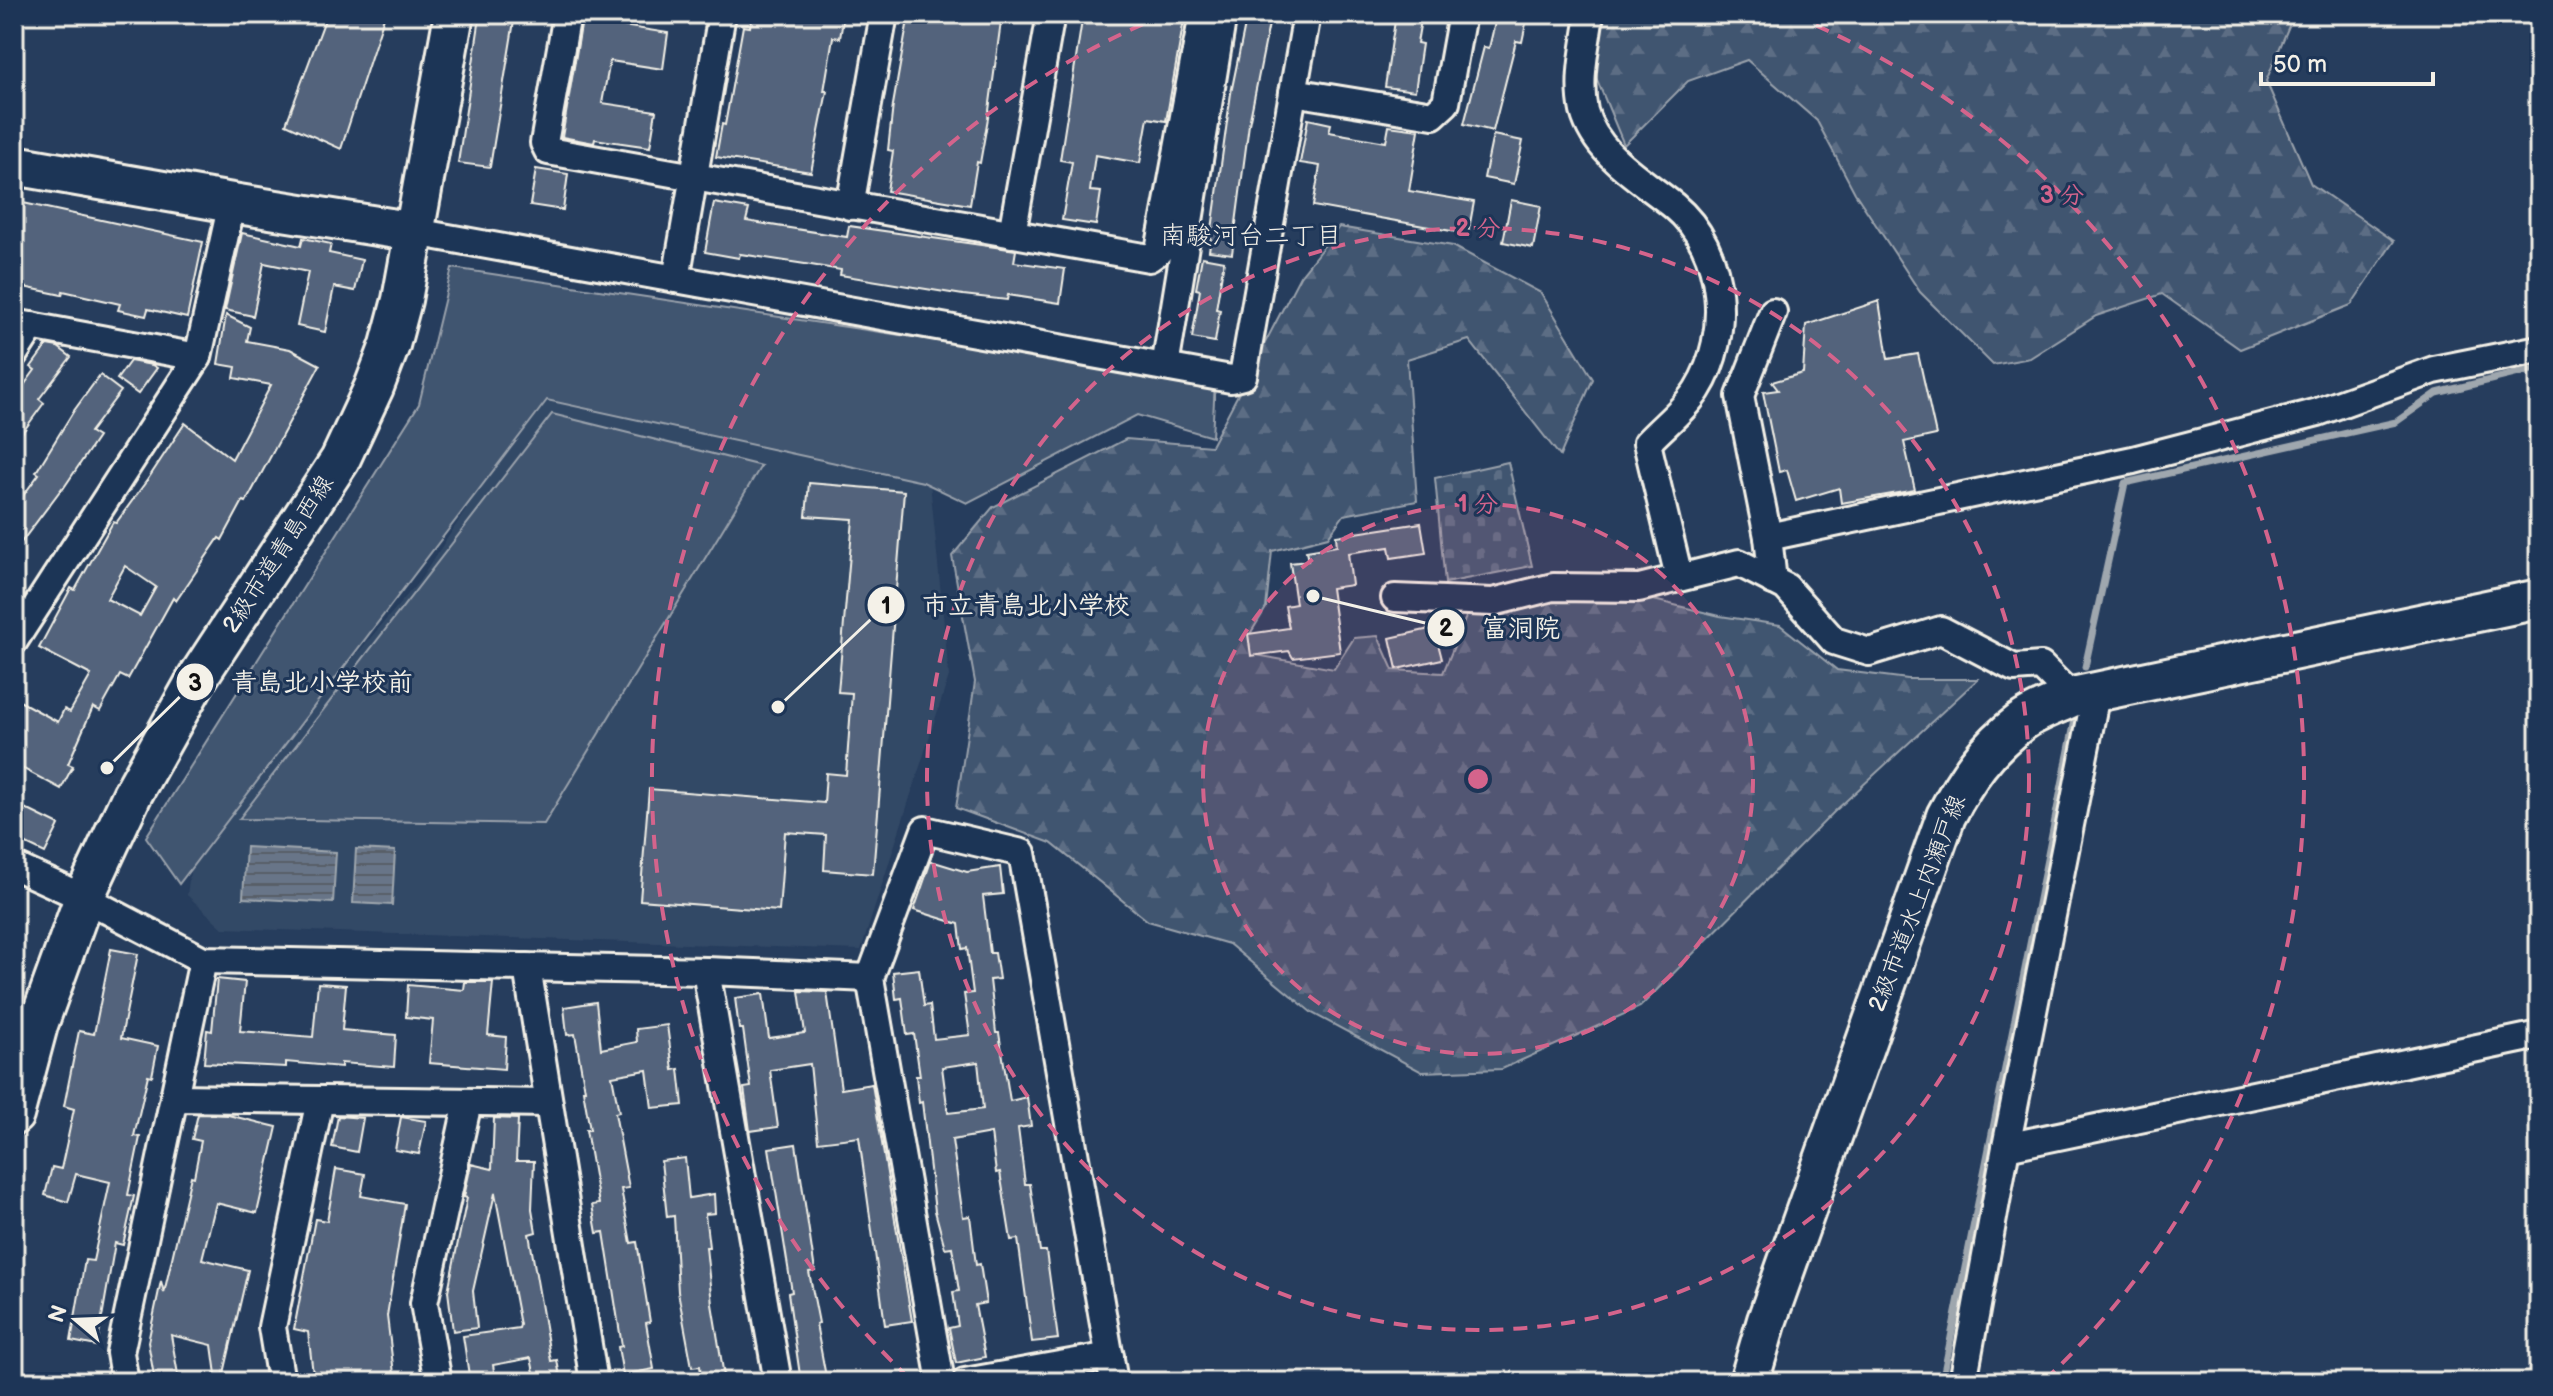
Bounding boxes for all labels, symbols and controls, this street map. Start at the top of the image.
scale bar [2261,36,2433,86]
text: 50 m [2273,50,2327,79]
text: 3 分 [2040,181,2084,210]
text: 2 分 [1456,214,1500,243]
district label: 南駿河台二丁目 [1160,221,1342,252]
street label: 2級市道青島西線 [216,470,340,638]
text: 1 分 [1458,490,1498,519]
callout: 市立青島北小学校 [866,580,1146,630]
text: 市立青島北小学校 [922,591,1130,622]
text: 1 [881,592,891,621]
callout: 富洞院 [1426,603,1576,653]
text: 2 [1439,614,1454,643]
text: 富洞院 [1482,614,1560,645]
callout: 青島北小学校前 [175,657,429,707]
text: 青島北小学校前 [231,668,413,699]
text: 3 [188,669,202,698]
centre of rings [1464,765,1492,793]
street label: 2級市道水上内瀬戸線 [1862,790,1972,1016]
north arrow [36,1280,116,1360]
text: N [43,1302,74,1326]

